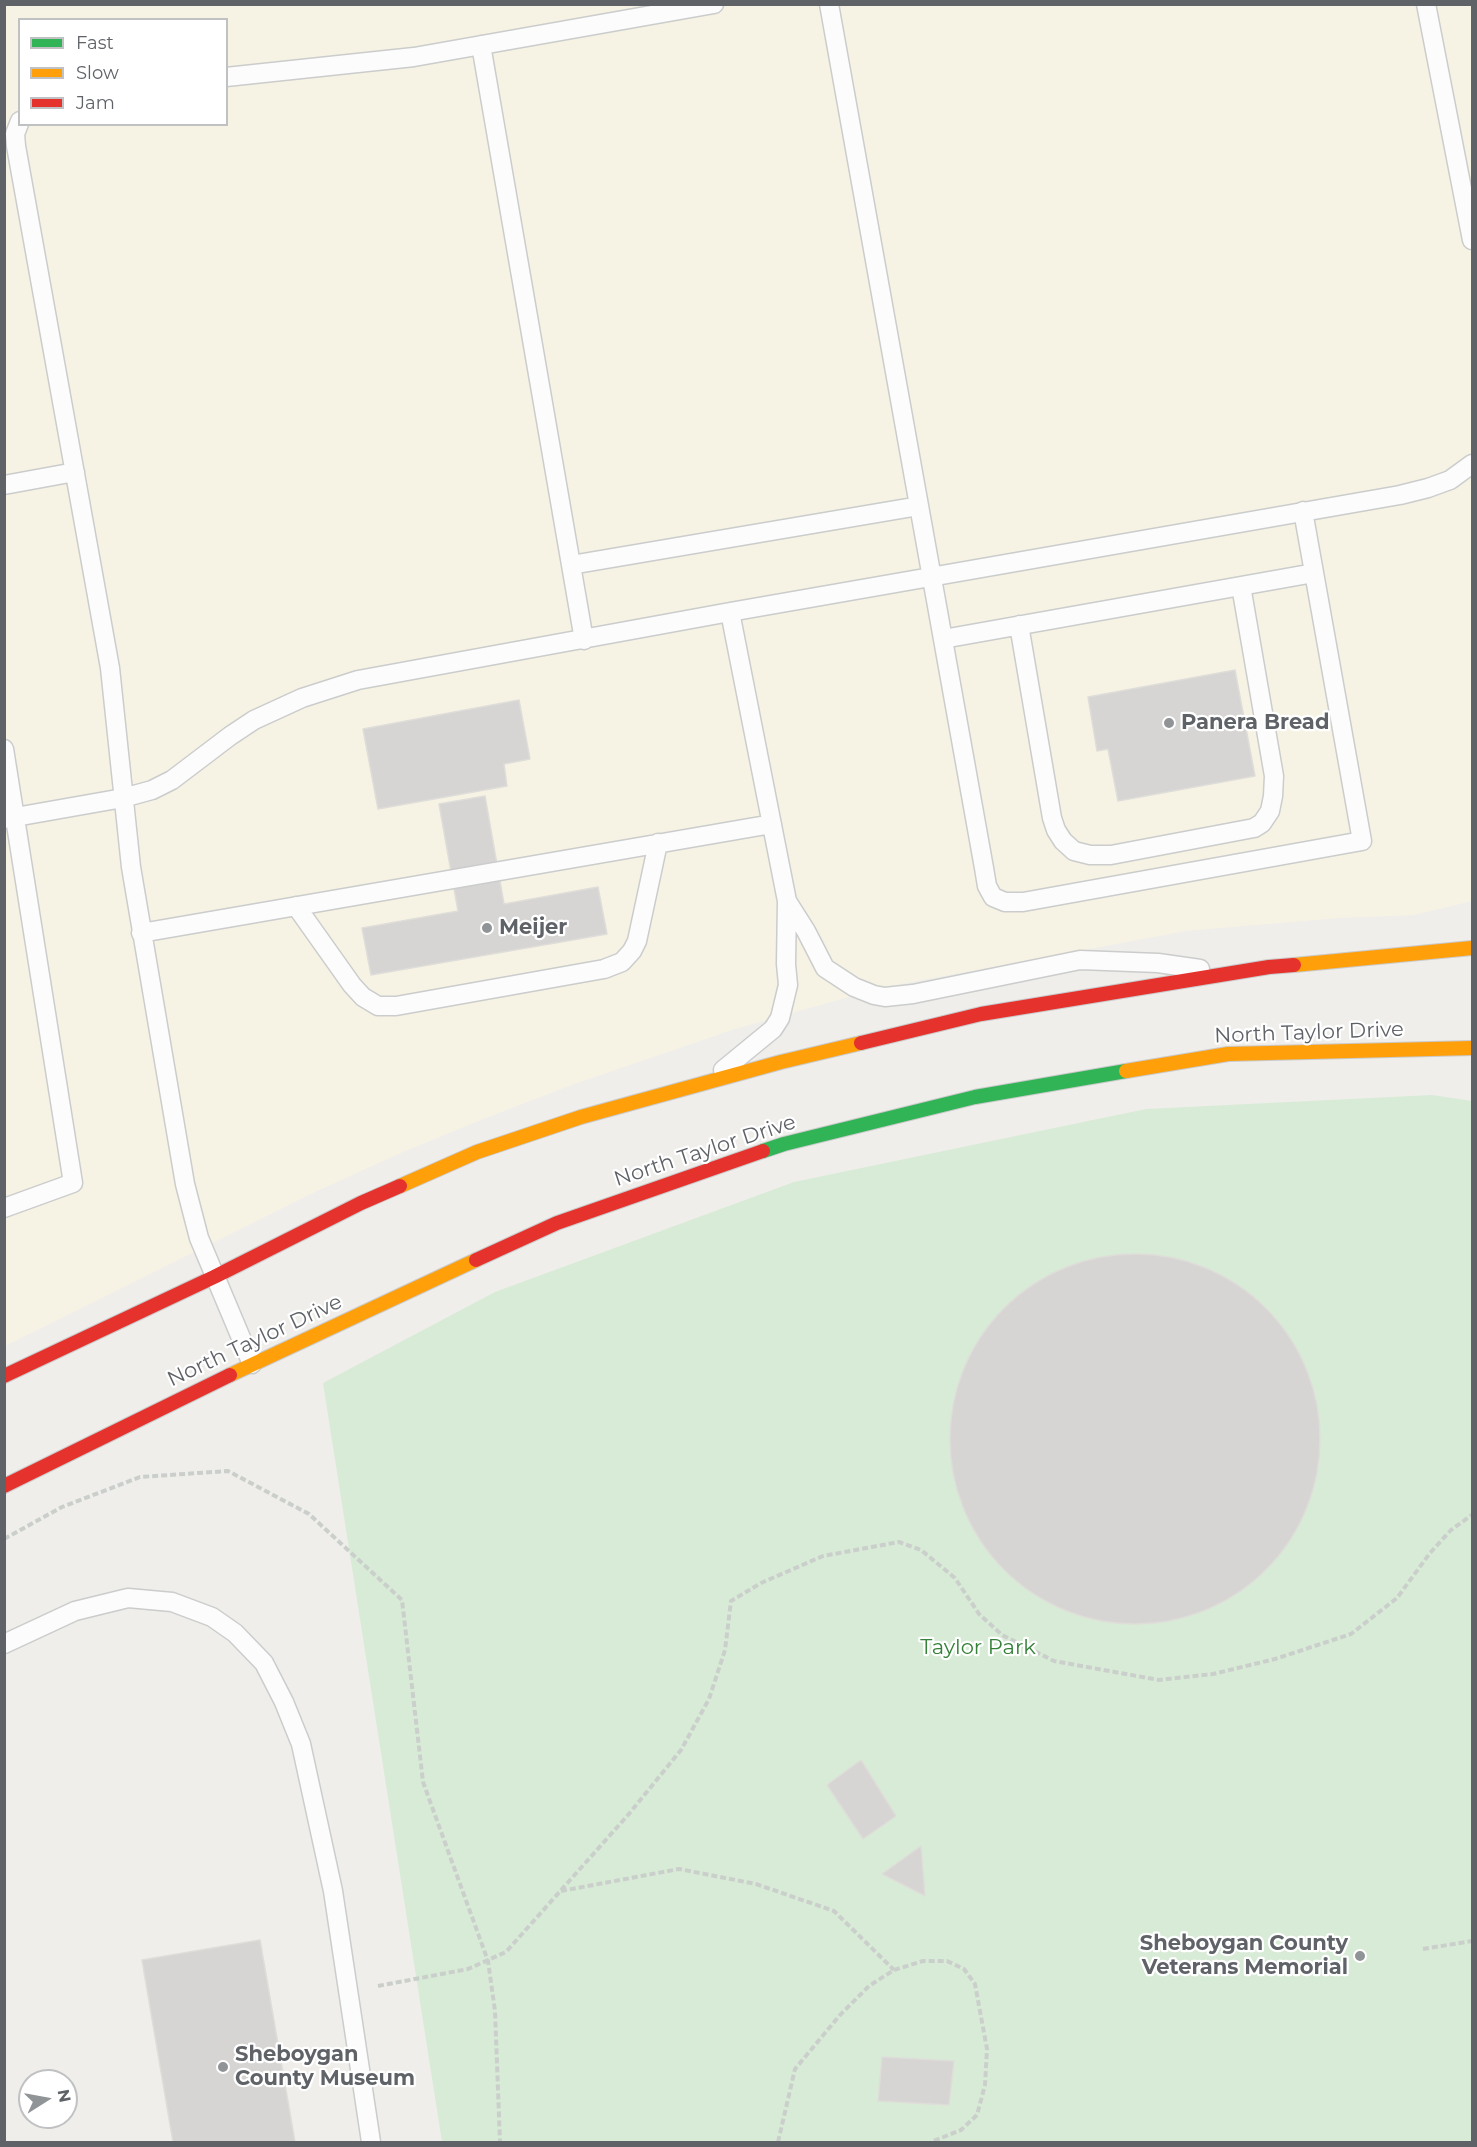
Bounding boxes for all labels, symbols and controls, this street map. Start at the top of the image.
legend [18,18,228,126]
text: Fast [76,32,114,54]
text: Slow [76,62,119,84]
text: Jam [76,92,115,114]
place label: Panera Bread [1181,710,1329,736]
marker: Panera Bread [1162,716,1176,730]
place label: Meijer [499,915,567,941]
marker: Meijer [480,921,494,935]
street label: North Taylor Drive [1214,1017,1404,1049]
street label: North Taylor Drive [611,1110,799,1192]
street label: North Taylor Drive [164,1289,346,1393]
park label: Taylor Park [920,1635,1036,1661]
place label: Sheboygan County Veterans Memorial [1140,1931,1348,1981]
marker: Sheboygan County Veterans Memorial [1353,1949,1367,1963]
place label: Sheboygan County Museum [235,2042,415,2092]
marker: Sheboygan County Museum [216,2060,230,2074]
north arrow [18,2069,78,2129]
text: N [54,2088,75,2104]

